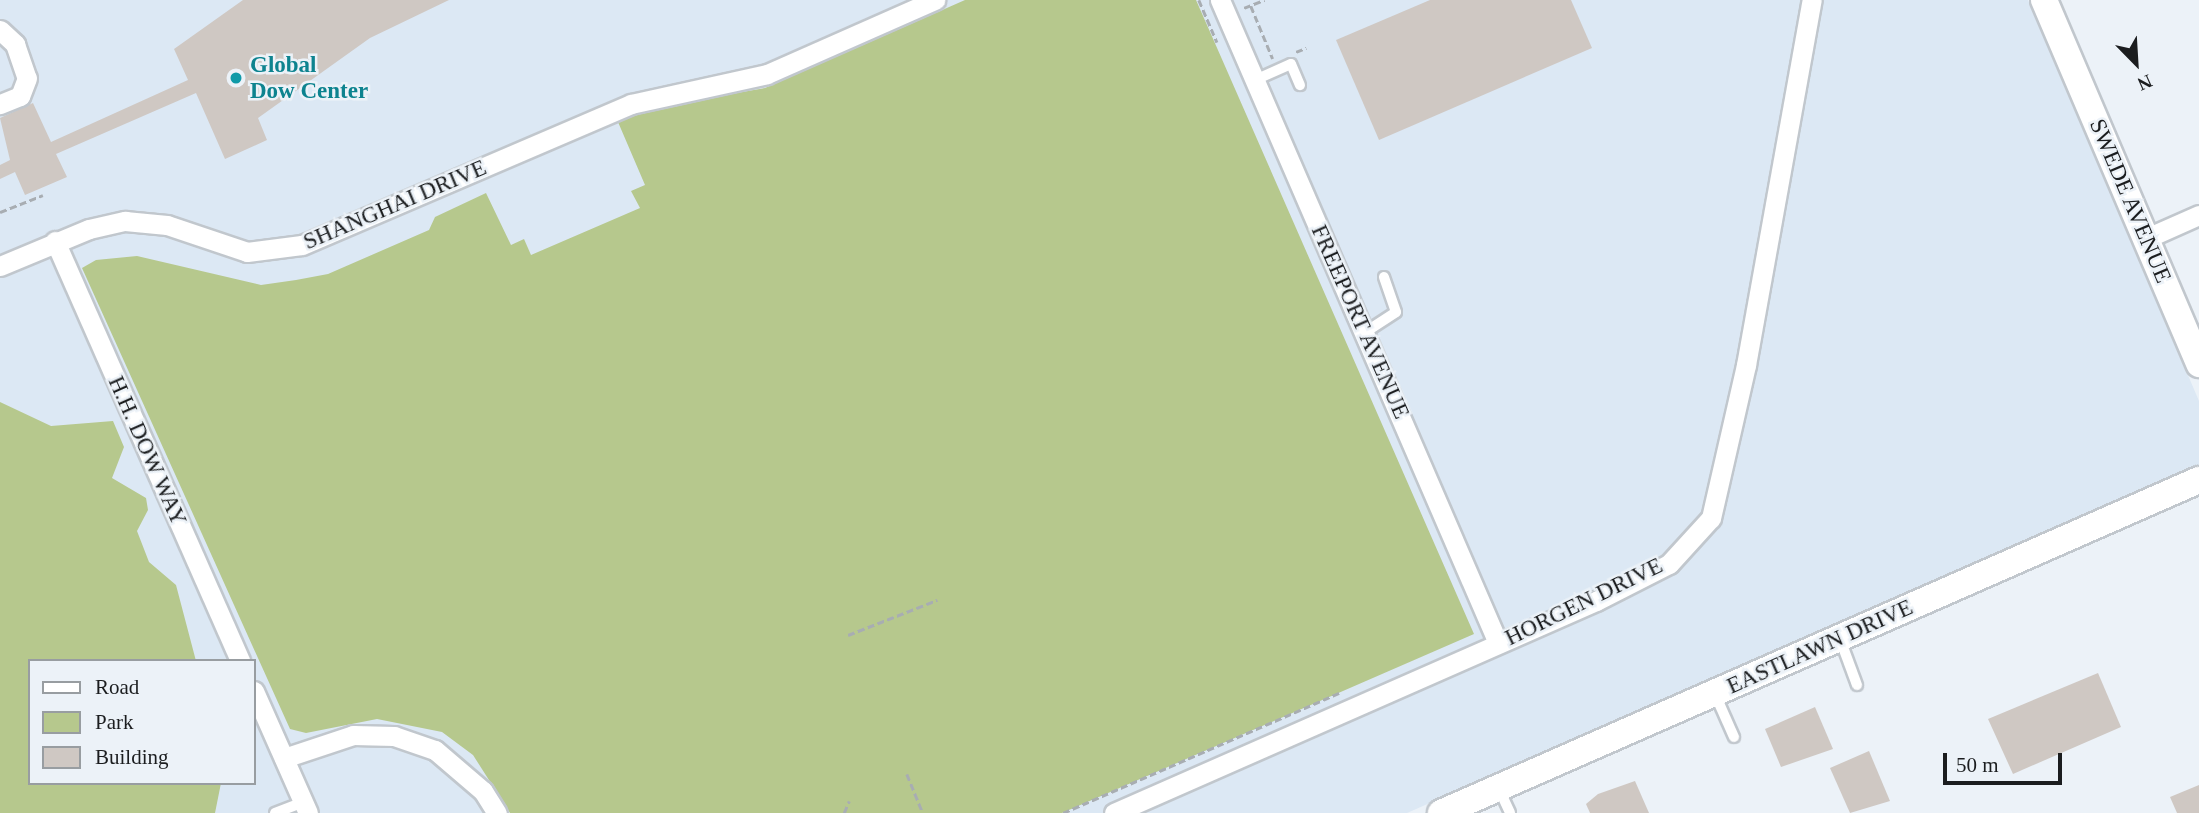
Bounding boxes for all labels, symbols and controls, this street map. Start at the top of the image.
north arrow [2101,28,2171,98]
place label: Global Dow Center [250,51,368,105]
marker: Global Dow Center [228,70,244,86]
text: N [2134,70,2155,95]
street label: SWEDE AVENUE [2083,114,2177,288]
street label: SHANGHAI DRIVE [299,154,491,256]
street label: FREEPORT AVENUE [1304,220,1416,424]
street label: H.H. DOW WAY [102,372,192,530]
street label: HORGEN DRIVE [1501,552,1667,652]
street label: EASTLAWN DRIVE [1723,594,1917,700]
legend [28,659,256,785]
text: Road [95,675,139,699]
text: Park [95,710,134,734]
scale bar [1947,740,2066,784]
text: Building [95,745,169,769]
text: 50 m [1956,753,1999,777]

